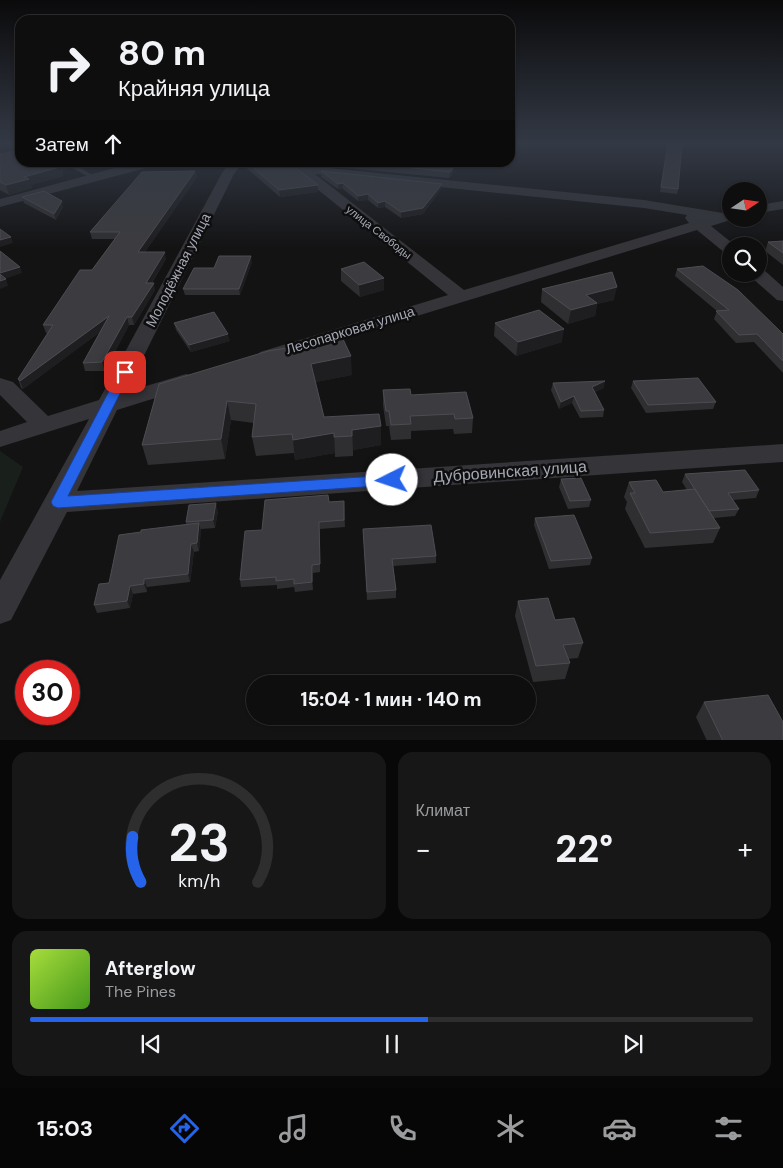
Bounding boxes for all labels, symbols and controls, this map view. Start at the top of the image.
text: 80 m [118,30,206,76]
icon: right [35,35,100,100]
text: Крайняя улица [118,74,270,103]
icon: ahead [99,130,127,158]
text: Затем [35,132,89,157]
north arrow [722,182,768,228]
map controls [722,182,767,282]
street label: улица Свободы [343,202,415,262]
street label: Молодёжная улица [141,210,215,330]
button: search [722,237,767,282]
street label: Лесопарковая улица [283,302,417,358]
pin [104,351,146,393]
icon: arrive [111,358,139,386]
position arrow [365,453,417,505]
street label: Дубровинская улица [433,456,588,487]
speed limit sign: 30 [15,660,80,725]
text: 15:04 · 1 мин · 140 m [301,687,481,712]
text: Климат [416,800,470,821]
text: 23 [168,809,229,877]
text: 22° [555,824,613,874]
text: − [416,831,431,868]
text: + [738,831,753,868]
text: km/h [178,869,220,893]
text: Afterglow [105,956,196,981]
text: The Pines [105,981,176,1002]
icon: previous [137,1030,165,1058]
icon: pause [378,1030,406,1058]
icon: next [619,1030,647,1058]
icon: directions [167,1111,202,1146]
icon: music [276,1111,311,1146]
icon: phone [385,1111,420,1146]
icon: climate [493,1111,528,1146]
icon: car [602,1111,637,1146]
icon: filters [711,1111,746,1146]
text: 15:03 [37,1114,93,1143]

